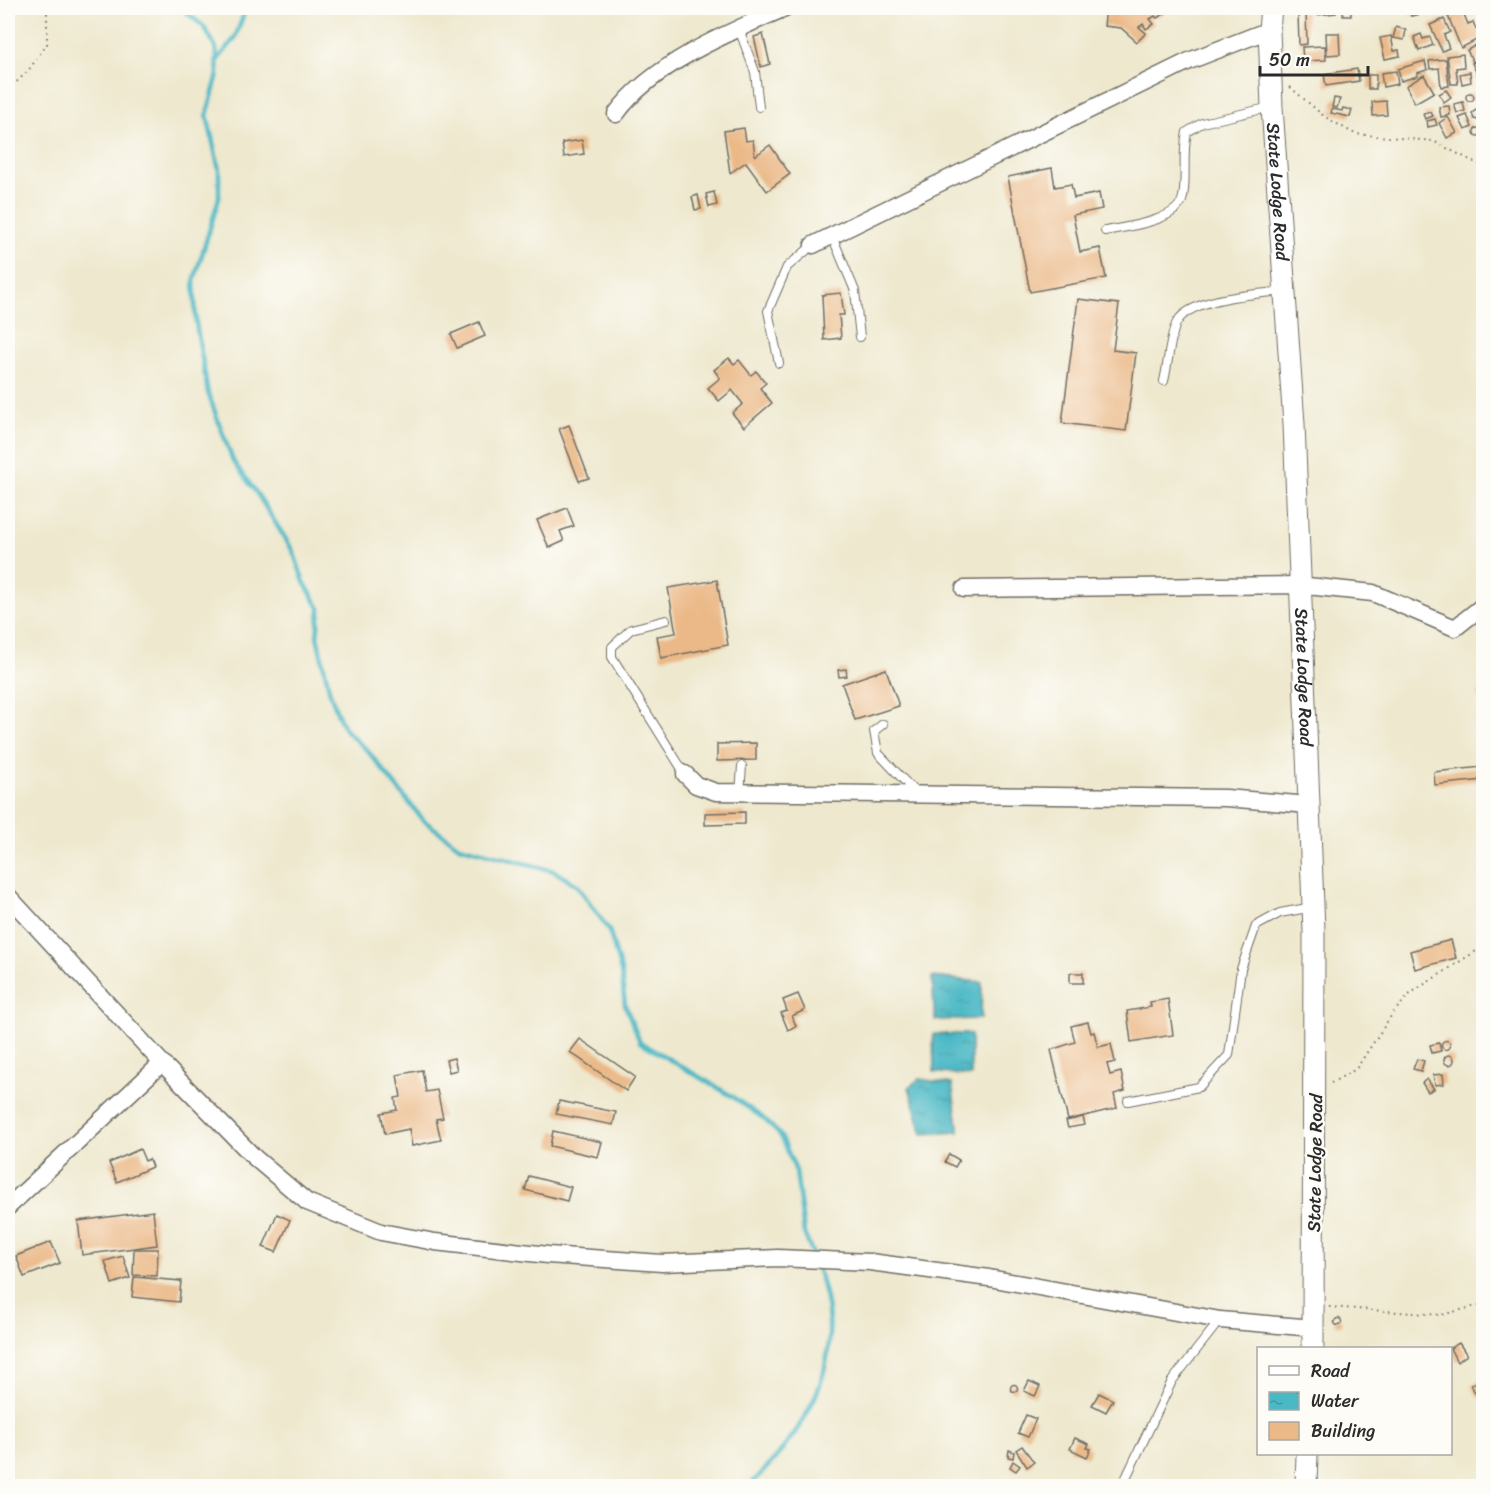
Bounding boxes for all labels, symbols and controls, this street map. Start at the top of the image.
scale bar [1260,39,1368,77]
text: 50 m [1269,44,1310,76]
street label: State Lodge Road [1257,122,1299,263]
street label: State Lodge Road [1285,607,1323,748]
street label: State Lodge Road [1298,1092,1332,1232]
legend [1257,1347,1452,1455]
text: Road [1311,1355,1351,1387]
text: Water [1311,1385,1360,1417]
text: Building [1311,1415,1375,1447]

